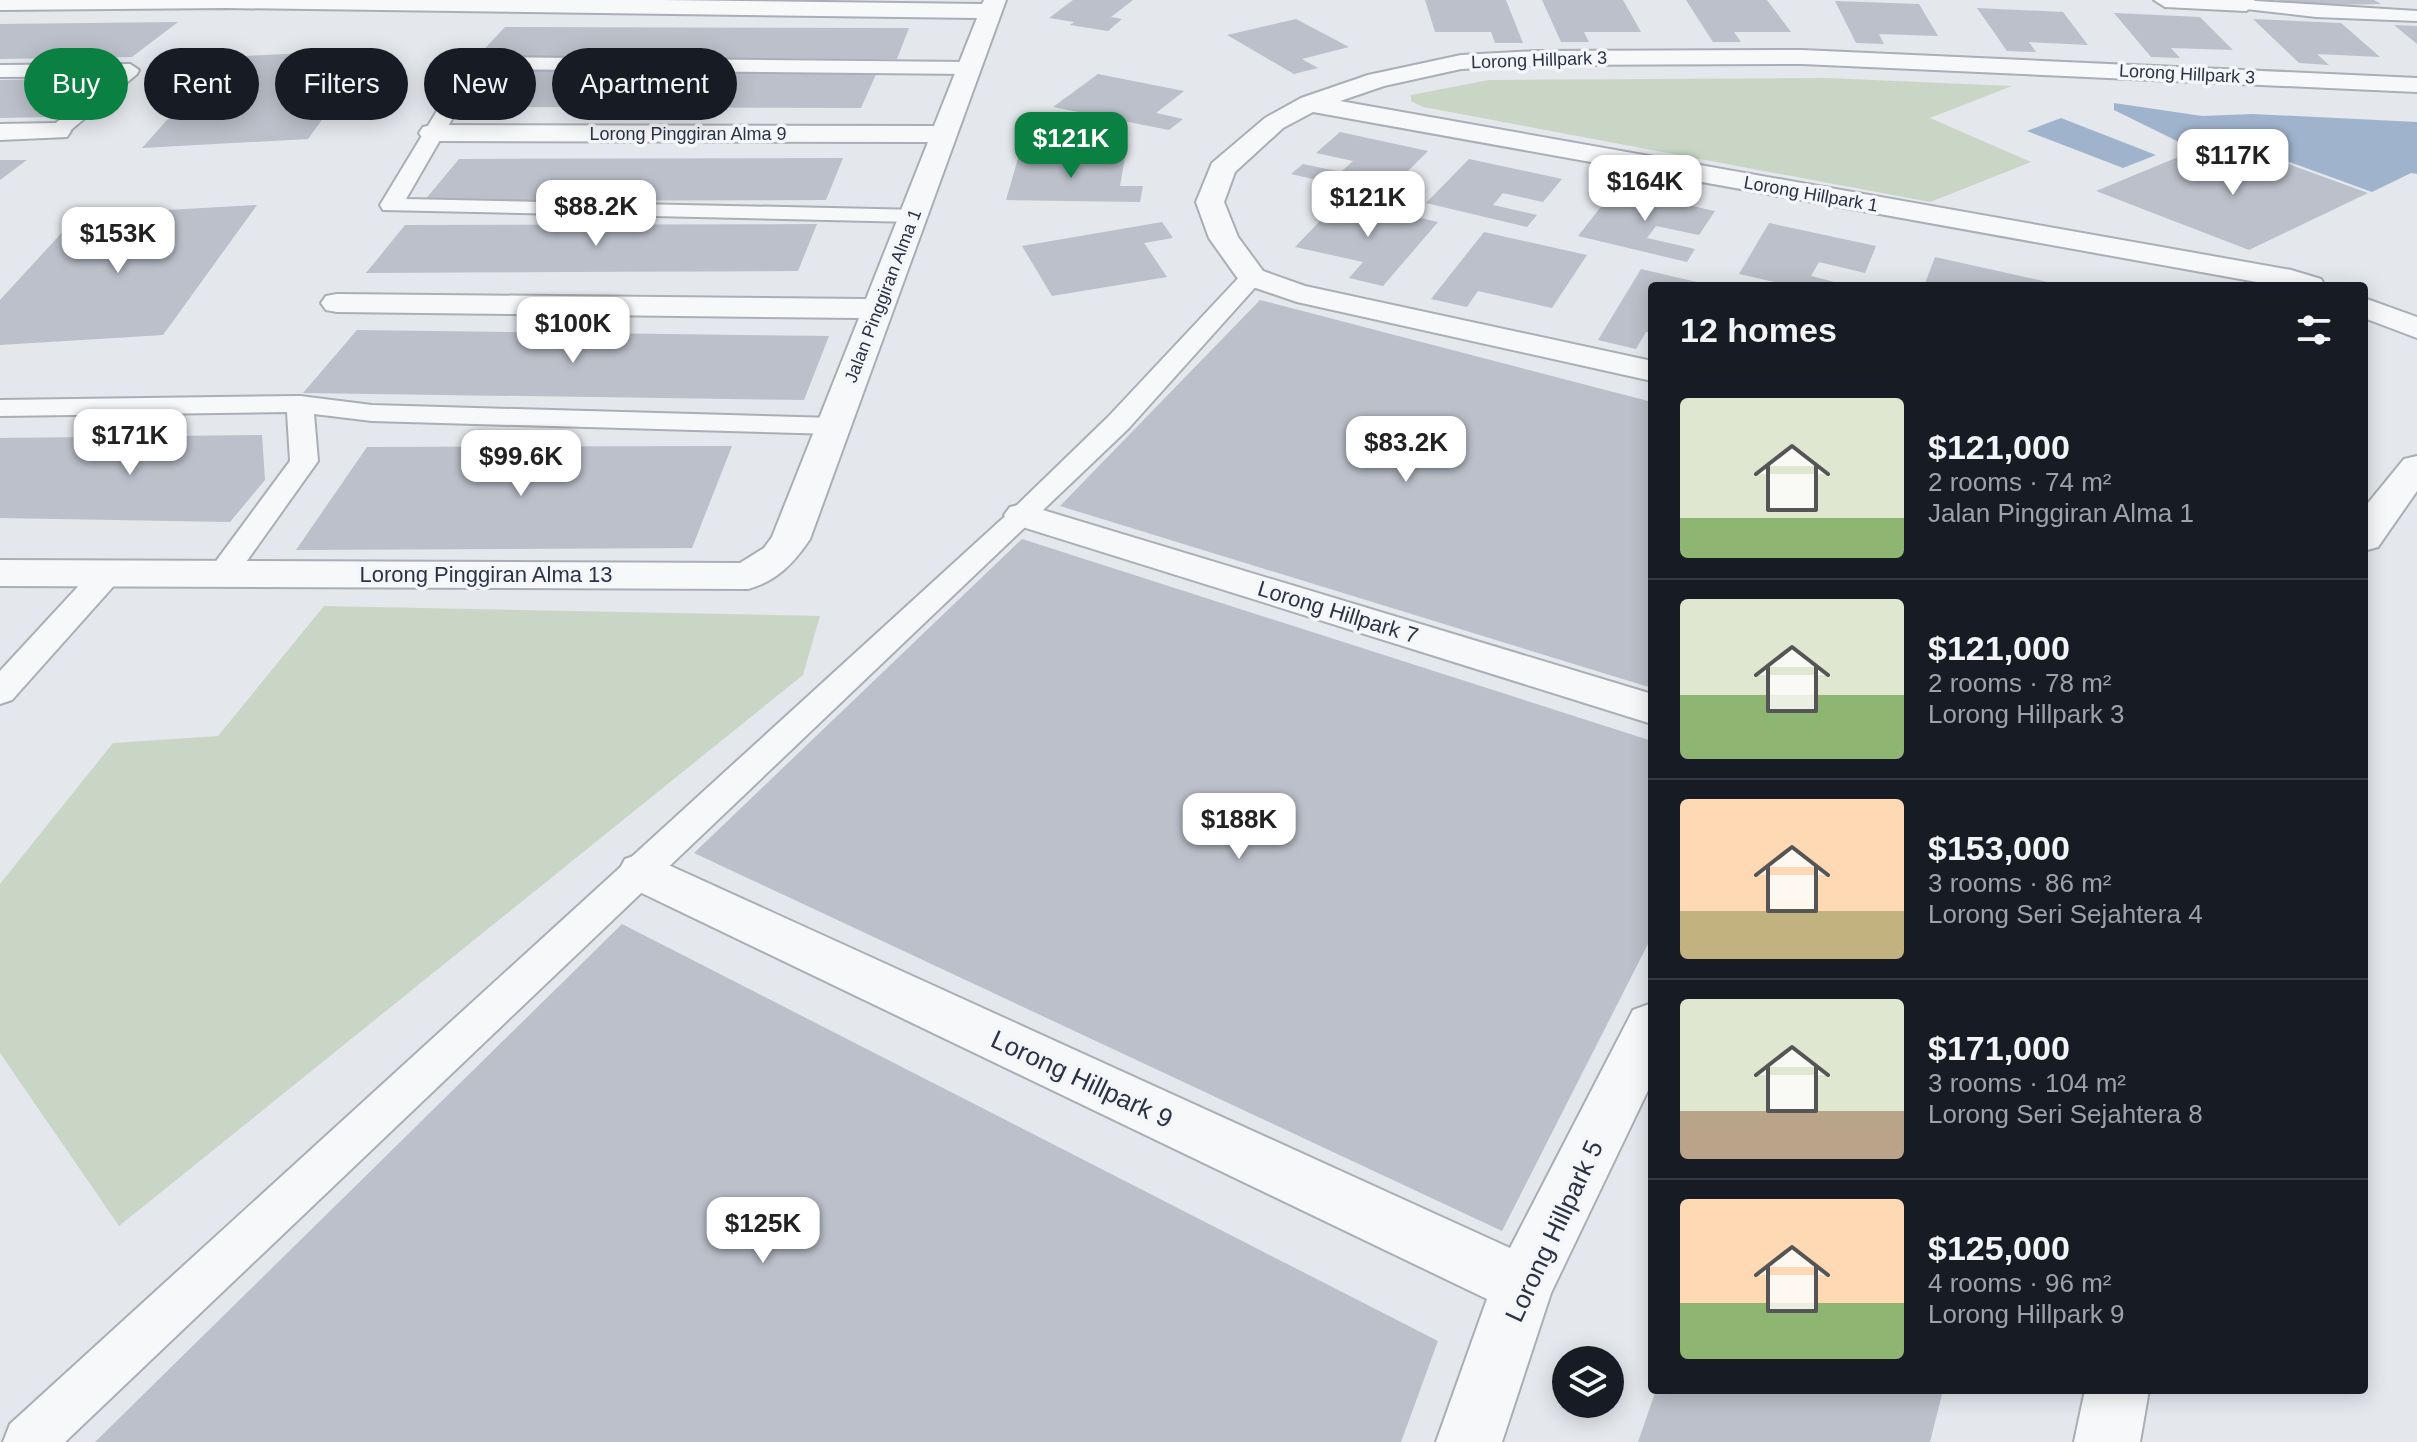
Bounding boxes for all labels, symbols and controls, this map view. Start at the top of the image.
chip: Buy [24,48,128,120]
chip: Rent [144,48,259,120]
chip: Filters [275,48,408,120]
chip: New [424,48,536,120]
chip: Apartment [552,48,737,120]
street label: Lorong Hillpark 3 [1471,48,1607,72]
street label: Lorong Hillpark 3 [2119,60,2255,88]
pin: $121K [1015,112,1127,180]
text: $121K [1033,123,1109,153]
street label: Lorong Pinggiran Alma 9 [589,124,787,144]
pin: $117K [2177,129,2289,197]
text: $117K [2195,140,2271,170]
pin: $164K [1589,155,1701,223]
text: $164K [1607,166,1683,196]
pin: $121K [1312,171,1424,239]
street label: Lorong Hillpark 1 [1742,172,1880,216]
pin: $88.2K [531,180,661,248]
text: $121K [1330,182,1406,212]
text: $88.2K [554,191,638,221]
street label: Jalan Pinggiran Alma 1 [841,206,925,386]
pin: $153K [62,207,174,275]
text: $153K [80,218,156,248]
pin: $100K [517,297,629,365]
text: $100K [535,308,611,338]
icon: filters [2292,308,2336,352]
text: 12 homes [1680,311,1837,349]
pin: $171K [74,409,186,477]
pin: $83.2K [1341,416,1471,484]
text: $171K [92,420,168,450]
text: $83.2K [1364,427,1448,457]
text: $121,000 [1928,428,2070,466]
pin: $99.6K [456,430,586,498]
icon: home [1744,430,1840,526]
text: $99.6K [479,441,563,471]
text: 2 rooms · 74 m² [1928,467,2112,497]
text: Jalan Pinggiran Alma 1 [1928,498,2194,528]
street label: Lorong Pinggiran Alma 13 [359,562,613,587]
street label: Lorong Hillpark 7 [1255,576,1421,648]
text: $121,000 [1928,629,2070,667]
icon: home [1744,631,1840,727]
text: 2 rooms · 78 m² [1928,668,2112,698]
text: Lorong Hillpark 3 [1928,699,2125,729]
pin: $188K [1183,793,1295,861]
text: $188K [1201,804,1277,834]
text: $153,000 [1928,829,2070,867]
icon: home [1744,831,1840,927]
text: 3 rooms · 86 m² [1928,868,2112,898]
text: Lorong Seri Sejahtera 4 [1928,899,2203,929]
street label: Lorong Hillpark 9 [987,1024,1177,1134]
text: $171,000 [1928,1029,2070,1067]
icon: home [1744,1031,1840,1127]
text: 3 rooms · 104 m² [1928,1068,2126,1098]
text: Lorong Seri Sejahtera 8 [1928,1099,2203,1129]
street label: Lorong Hillpark 5 [1499,1136,1609,1326]
pin: $125K [707,1197,819,1265]
text: $125K [725,1208,801,1238]
text: $125,000 [1928,1229,2070,1267]
icon: home [1744,1231,1840,1327]
text: 4 rooms · 96 m² [1928,1268,2112,1298]
text: Lorong Hillpark 9 [1928,1299,2125,1329]
map controls [1552,1346,1624,1418]
button: layers [1552,1346,1624,1418]

